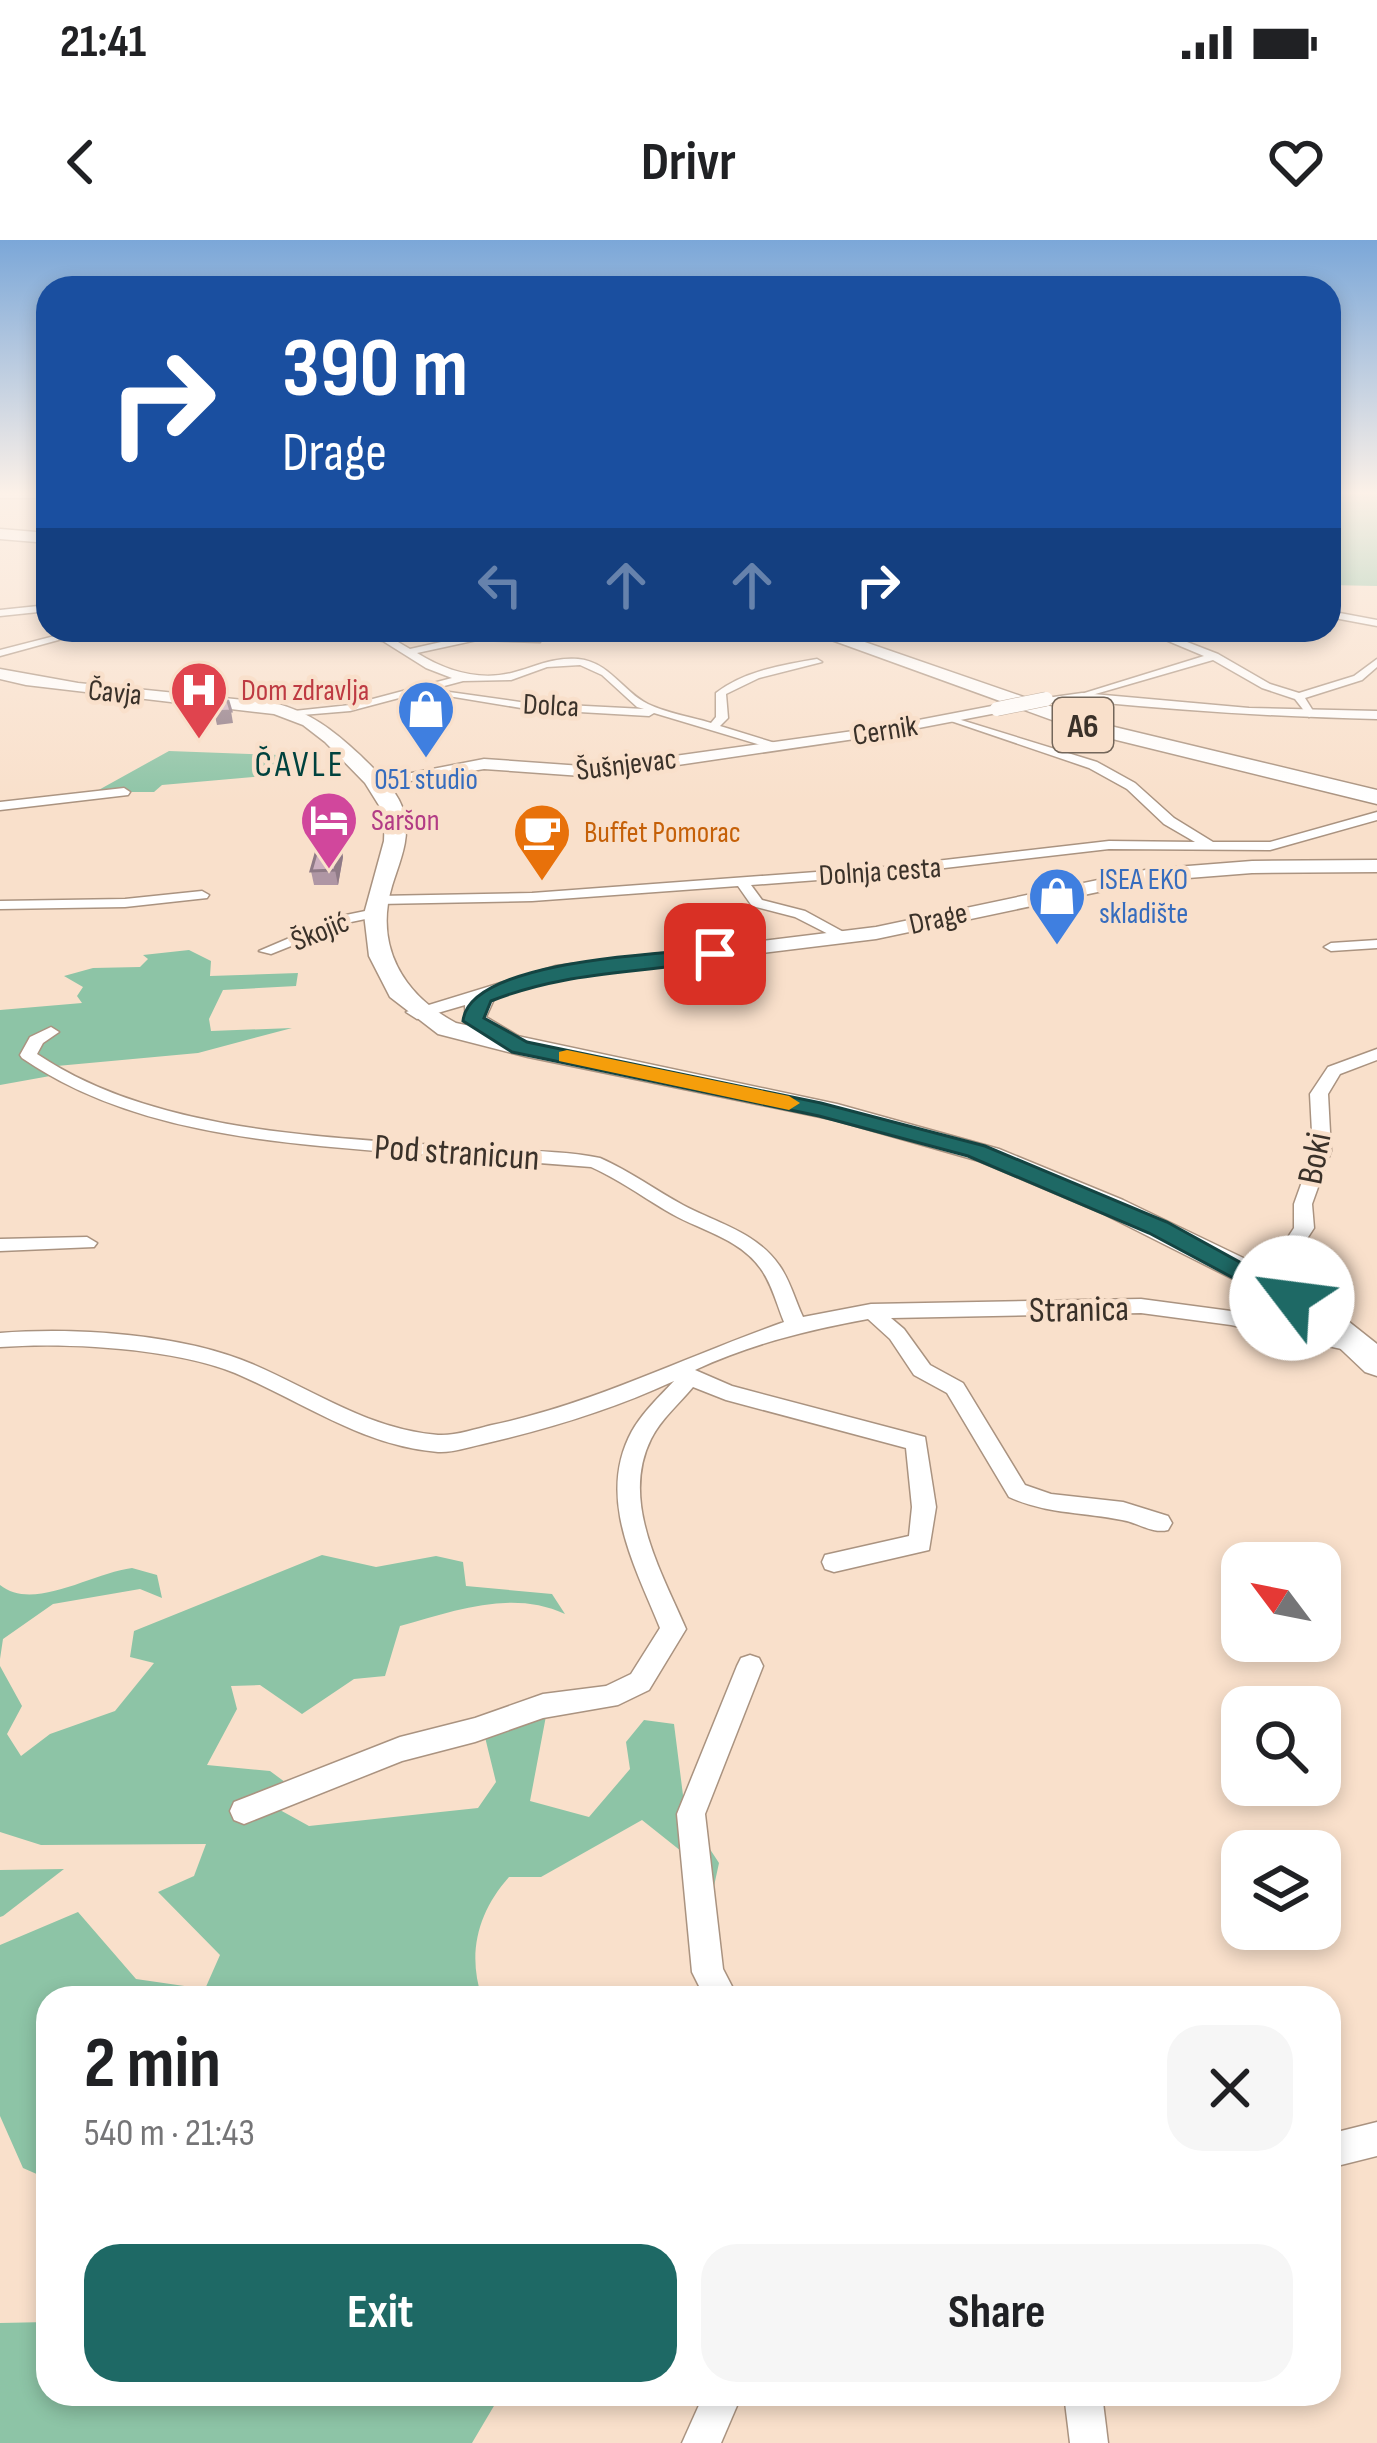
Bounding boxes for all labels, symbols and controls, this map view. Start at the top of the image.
text: 21:41 [60,15,146,70]
icon: back [48,129,114,195]
icon: heart [1263,129,1329,195]
text: Drivr [641,130,736,195]
text: 390 m [282,319,468,420]
icon: right [84,324,240,480]
text: Drage [282,421,387,486]
icon: left [467,552,533,618]
icon: ahead [593,552,659,618]
icon: ahead [719,552,785,618]
icon: right [845,552,911,618]
hospital icon: Dom zdravlja [168,659,230,741]
street label: Čavja [86,672,144,714]
place label: Dom zdravlja [241,673,369,709]
shop icon: 051 studio [395,678,457,760]
street label: Dolca [522,687,580,725]
road number: A6 [1053,698,1113,752]
street label: Cernik [850,708,921,754]
street label: Šušnjevac [574,741,678,789]
district label: ČAVLE [254,744,346,787]
place label: 051 studio [374,762,478,798]
hotel icon: Saršon [298,789,360,871]
cafe icon: Buffet Pomorac [511,801,573,883]
place label: Saršon [371,803,440,839]
place label: Buffet Pomorac [584,815,741,851]
street label: Dolnja cesta [818,850,942,894]
place label: ISEA EKO skladište [1099,862,1188,932]
shop icon: ISEA EKO skladište [1026,865,1088,947]
street label: Drage [906,895,971,943]
pin [664,903,766,1005]
street label: Škojić [286,904,355,960]
icon: arrive [682,921,748,987]
street label: Pod stranicun [373,1126,541,1181]
street label: Boki [1289,1129,1341,1188]
position arrow [1229,1235,1355,1361]
street label: Stranica [1029,1288,1129,1333]
north arrow [1221,1542,1341,1662]
map controls [1221,1542,1341,1950]
button: search [1221,1686,1341,1806]
button: layers [1221,1830,1341,1950]
text: 2 min [84,2021,221,2108]
button: close [1167,2025,1293,2151]
text: 540 m · 21:43 [84,2110,255,2157]
button: Exit [84,2244,677,2382]
button: Share [701,2244,1293,2382]

